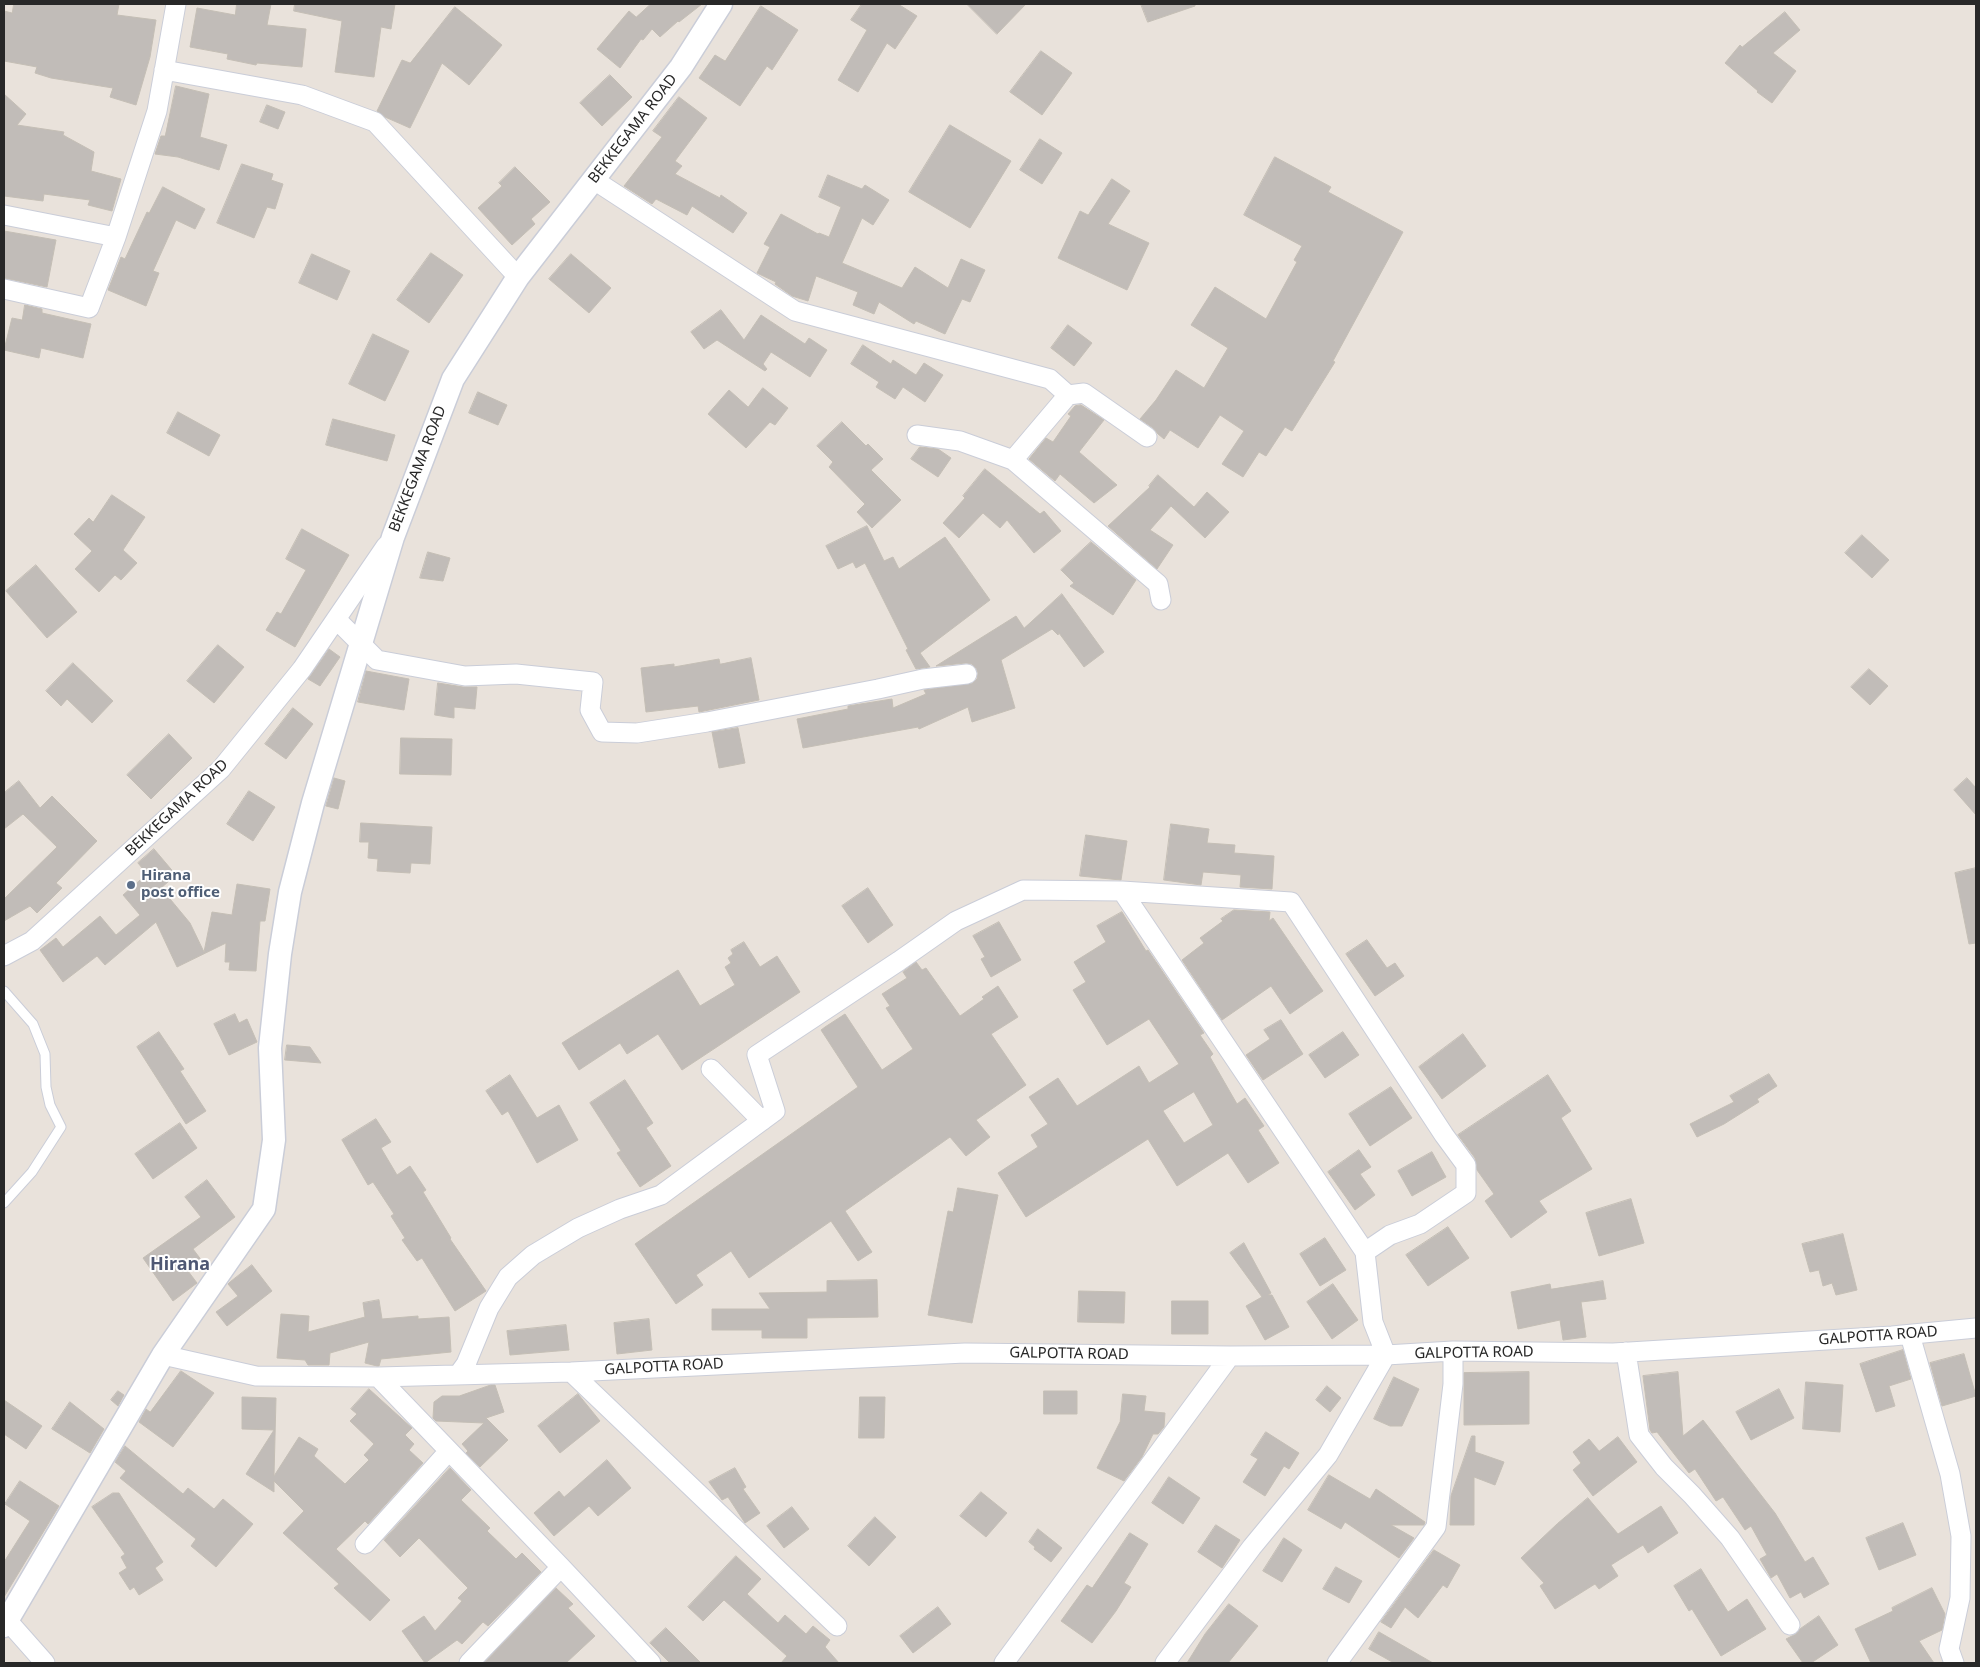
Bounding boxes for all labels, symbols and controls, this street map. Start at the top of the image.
street label: BEKKEGAMA ROAD [585,71,681,187]
street label: BEKKEGAMA ROAD [386,403,450,535]
street label: BEKKEGAMA ROAD [122,756,232,860]
place label: Hirana post office [141,867,220,902]
marker: Hirana post office [125,879,137,891]
district label: Hirana [150,1254,210,1276]
street label: GALPOTTA ROAD [1818,1323,1938,1349]
street label: GALPOTTA ROAD [1414,1343,1534,1363]
street label: GALPOTTA ROAD [1009,1344,1129,1364]
street label: GALPOTTA ROAD [604,1355,724,1379]

